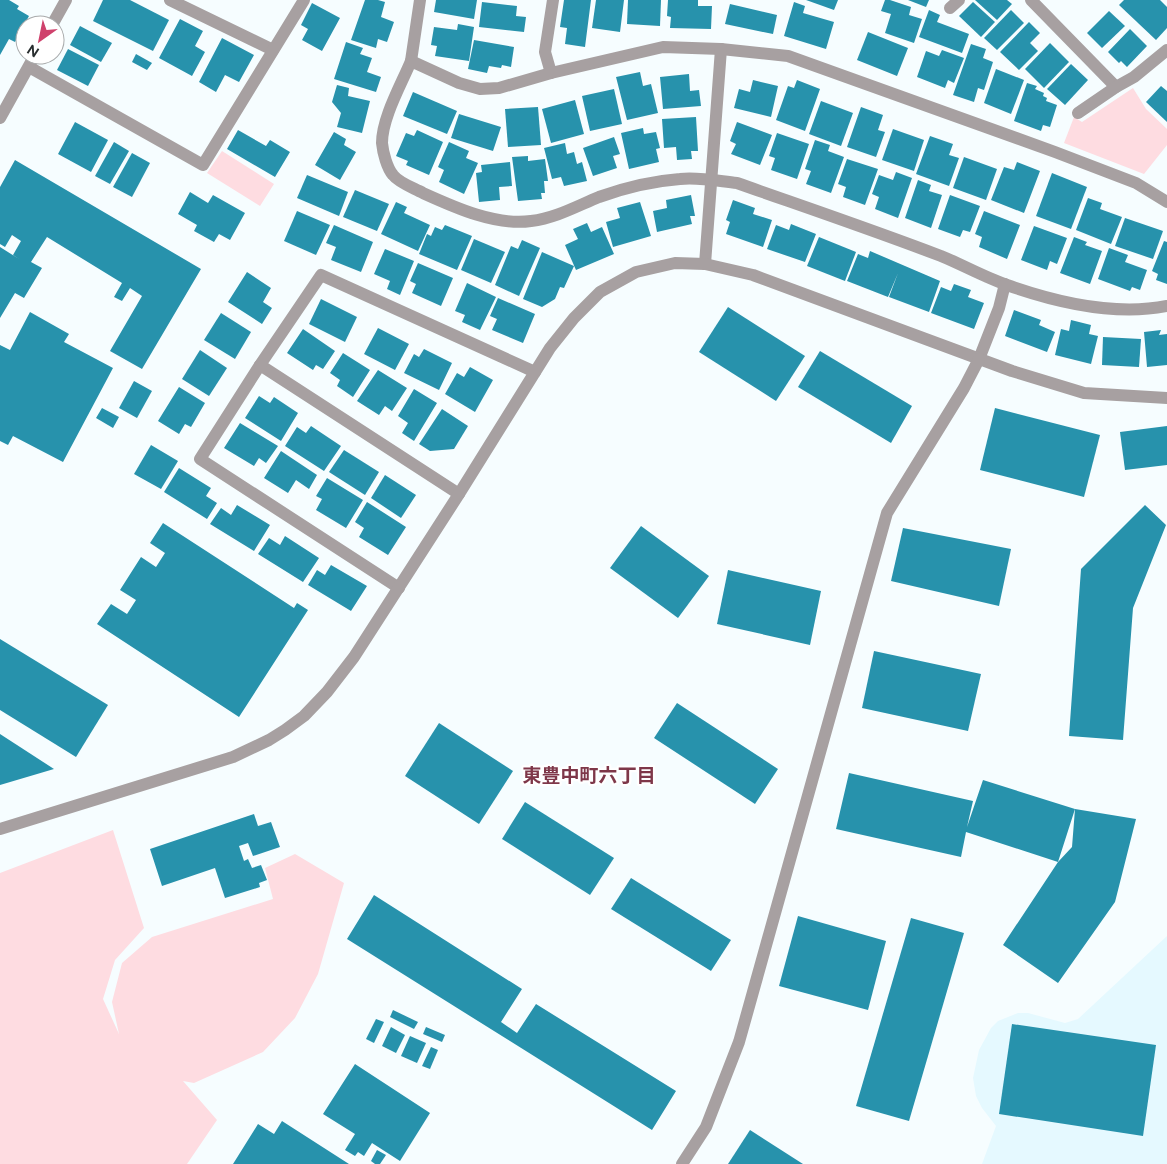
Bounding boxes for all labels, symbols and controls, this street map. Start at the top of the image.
north arrow [15,15,65,65]
text: N [24,40,42,61]
district label: 東豊中町六丁目 [522,764,656,787]

